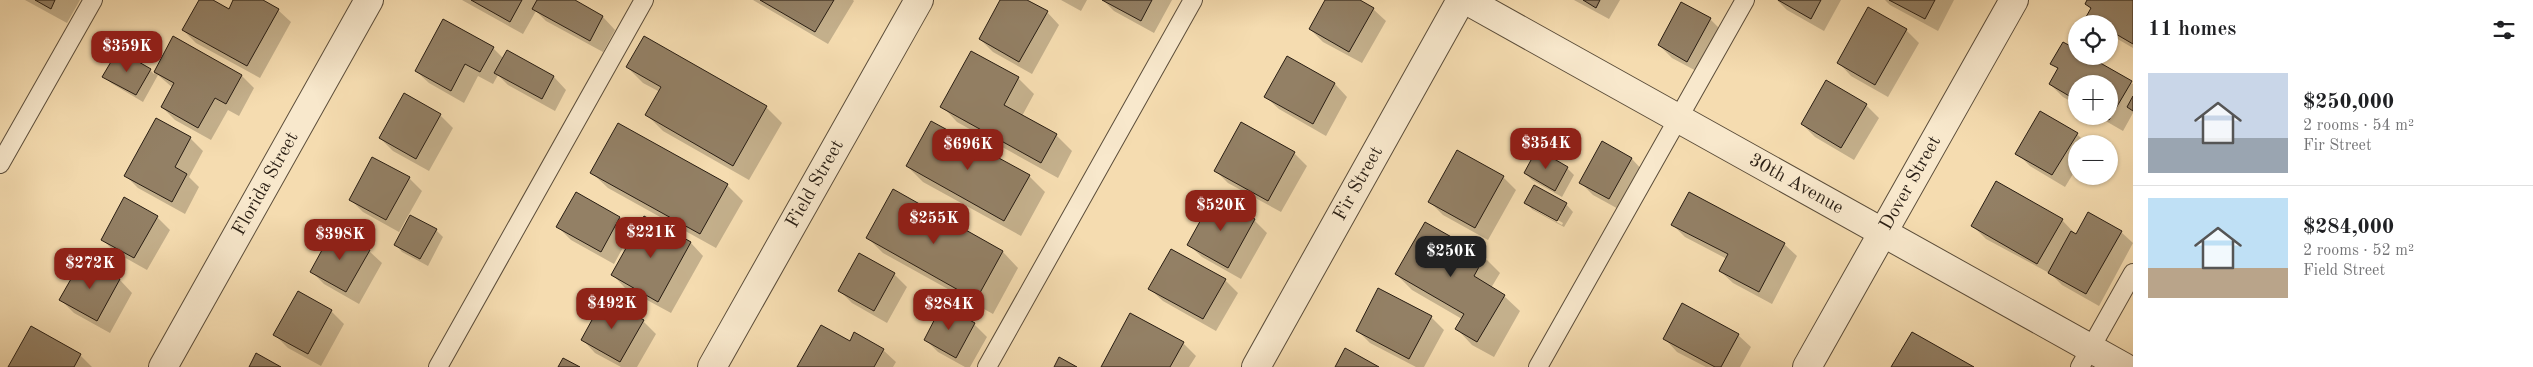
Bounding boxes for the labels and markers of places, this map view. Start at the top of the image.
pin: $359K [92,30,162,73]
pin: $696K [933,128,1003,171]
pin: $354K [1511,128,1581,170]
pin: $520K [1186,190,1256,232]
pin: $255K [899,202,969,245]
pin: $221K [616,216,686,259]
pin: $398K [305,218,375,261]
pin: $250K [1416,236,1486,278]
pin: $272K [55,248,125,290]
pin: $492K [577,288,647,330]
pin: $284K [914,288,984,331]

